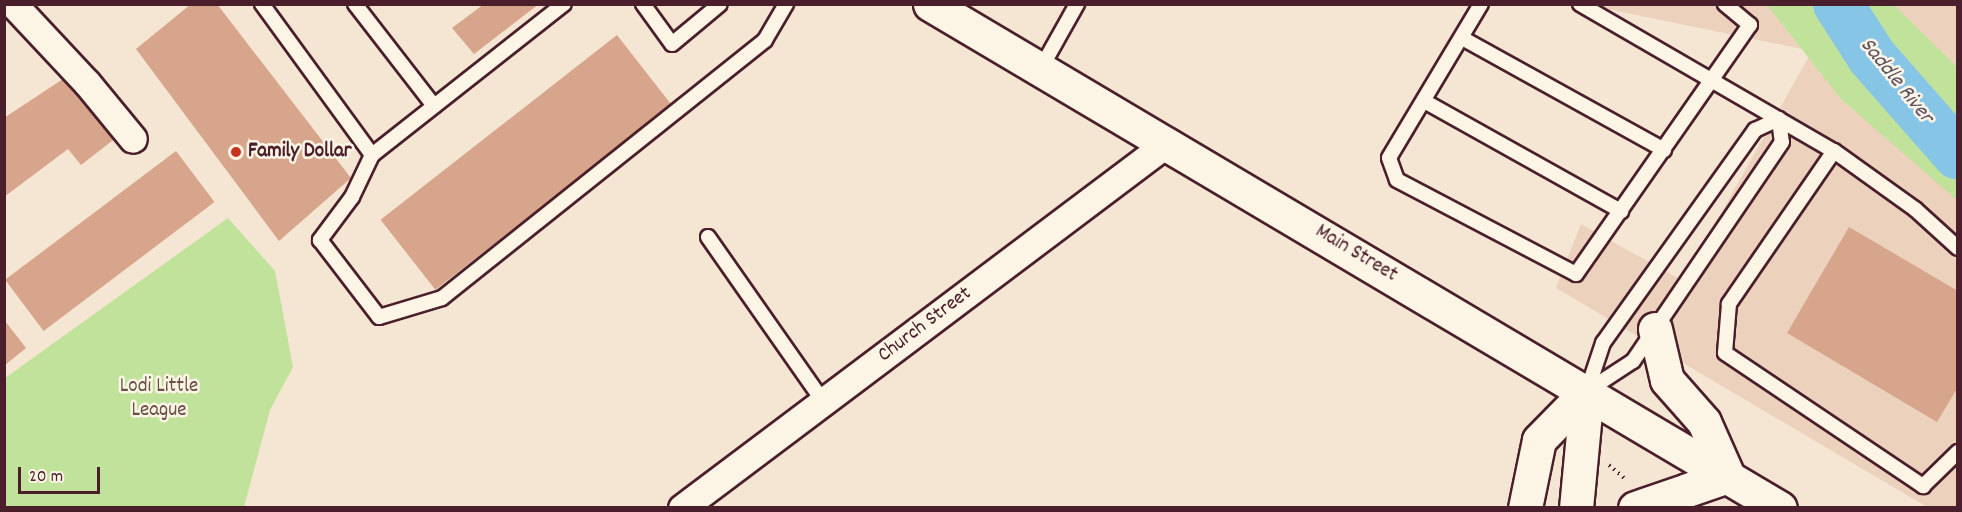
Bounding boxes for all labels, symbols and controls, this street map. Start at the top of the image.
water label: Saddle River [1854,33,1938,129]
place label: Family Dollar [248,139,352,165]
marker: Family Dollar [229,145,243,159]
street label: Main Street [1310,220,1402,288]
street label: Church Street [873,282,977,368]
park label: Lodi Little League [120,374,198,424]
scale bar [21,455,104,493]
text: 20 m [29,465,63,490]

